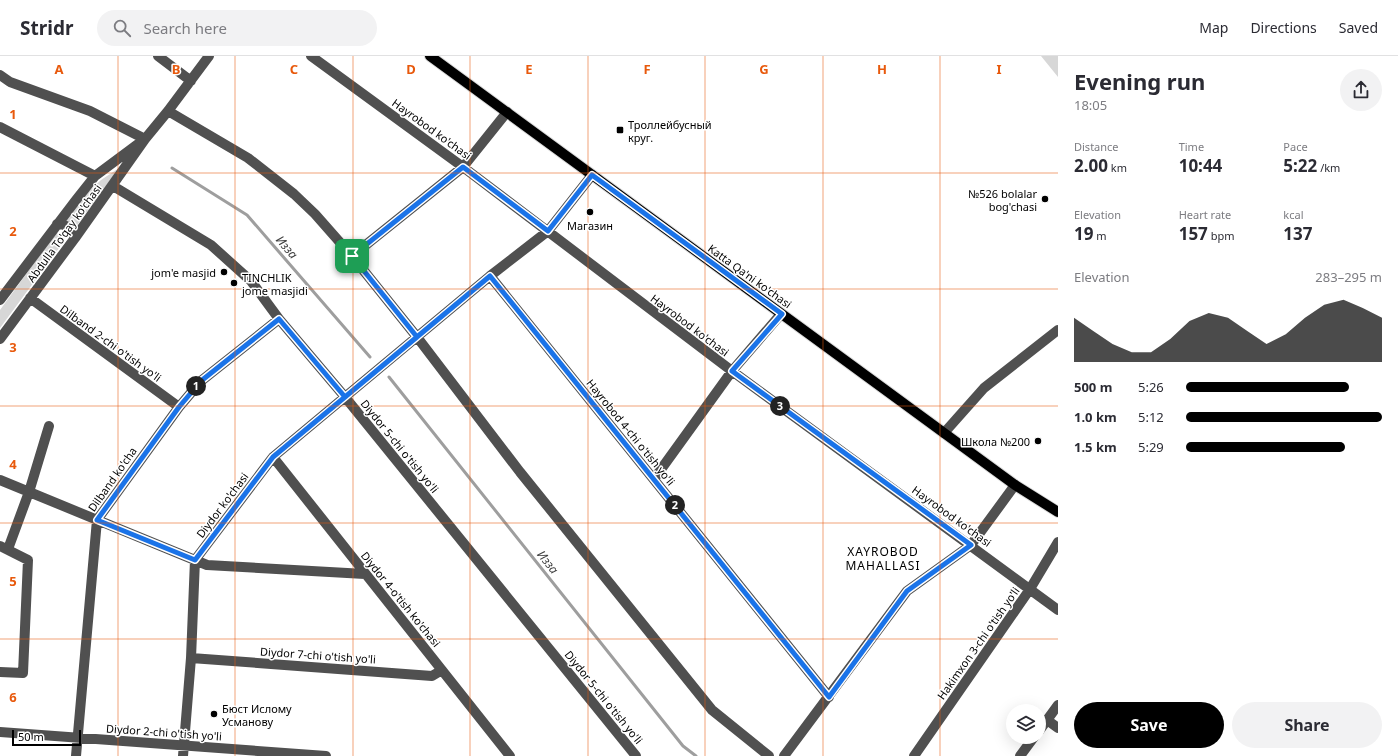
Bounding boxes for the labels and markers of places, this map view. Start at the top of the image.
place label: Троллейбусный круг. [628,117,712,145]
marker: Троллейбусный круг. [615,125,625,135]
place label: №526 bolalar bog'chasi [968,186,1037,214]
marker: №526 bolalar bog'chasi [1040,194,1050,204]
marker: Магазин [585,207,595,217]
place label: Магазин [567,218,613,233]
pin [335,239,369,273]
place label: jom'e masjid [150,265,216,280]
marker: jom'e masjid [219,267,229,277]
place label: TINCHLIK jome masjidi [241,270,308,298]
marker: TINCHLIK jome masjidi [229,278,239,288]
pin: 1 [186,376,206,396]
pin: 3 [770,396,790,416]
place label: Школа №200 [961,434,1030,449]
marker: Школа №200 [1033,436,1043,446]
pin: 2 [665,495,685,515]
place label: Бюст Ислому Усманову [222,701,292,729]
marker: Бюст Ислому Усманову [209,709,219,719]

